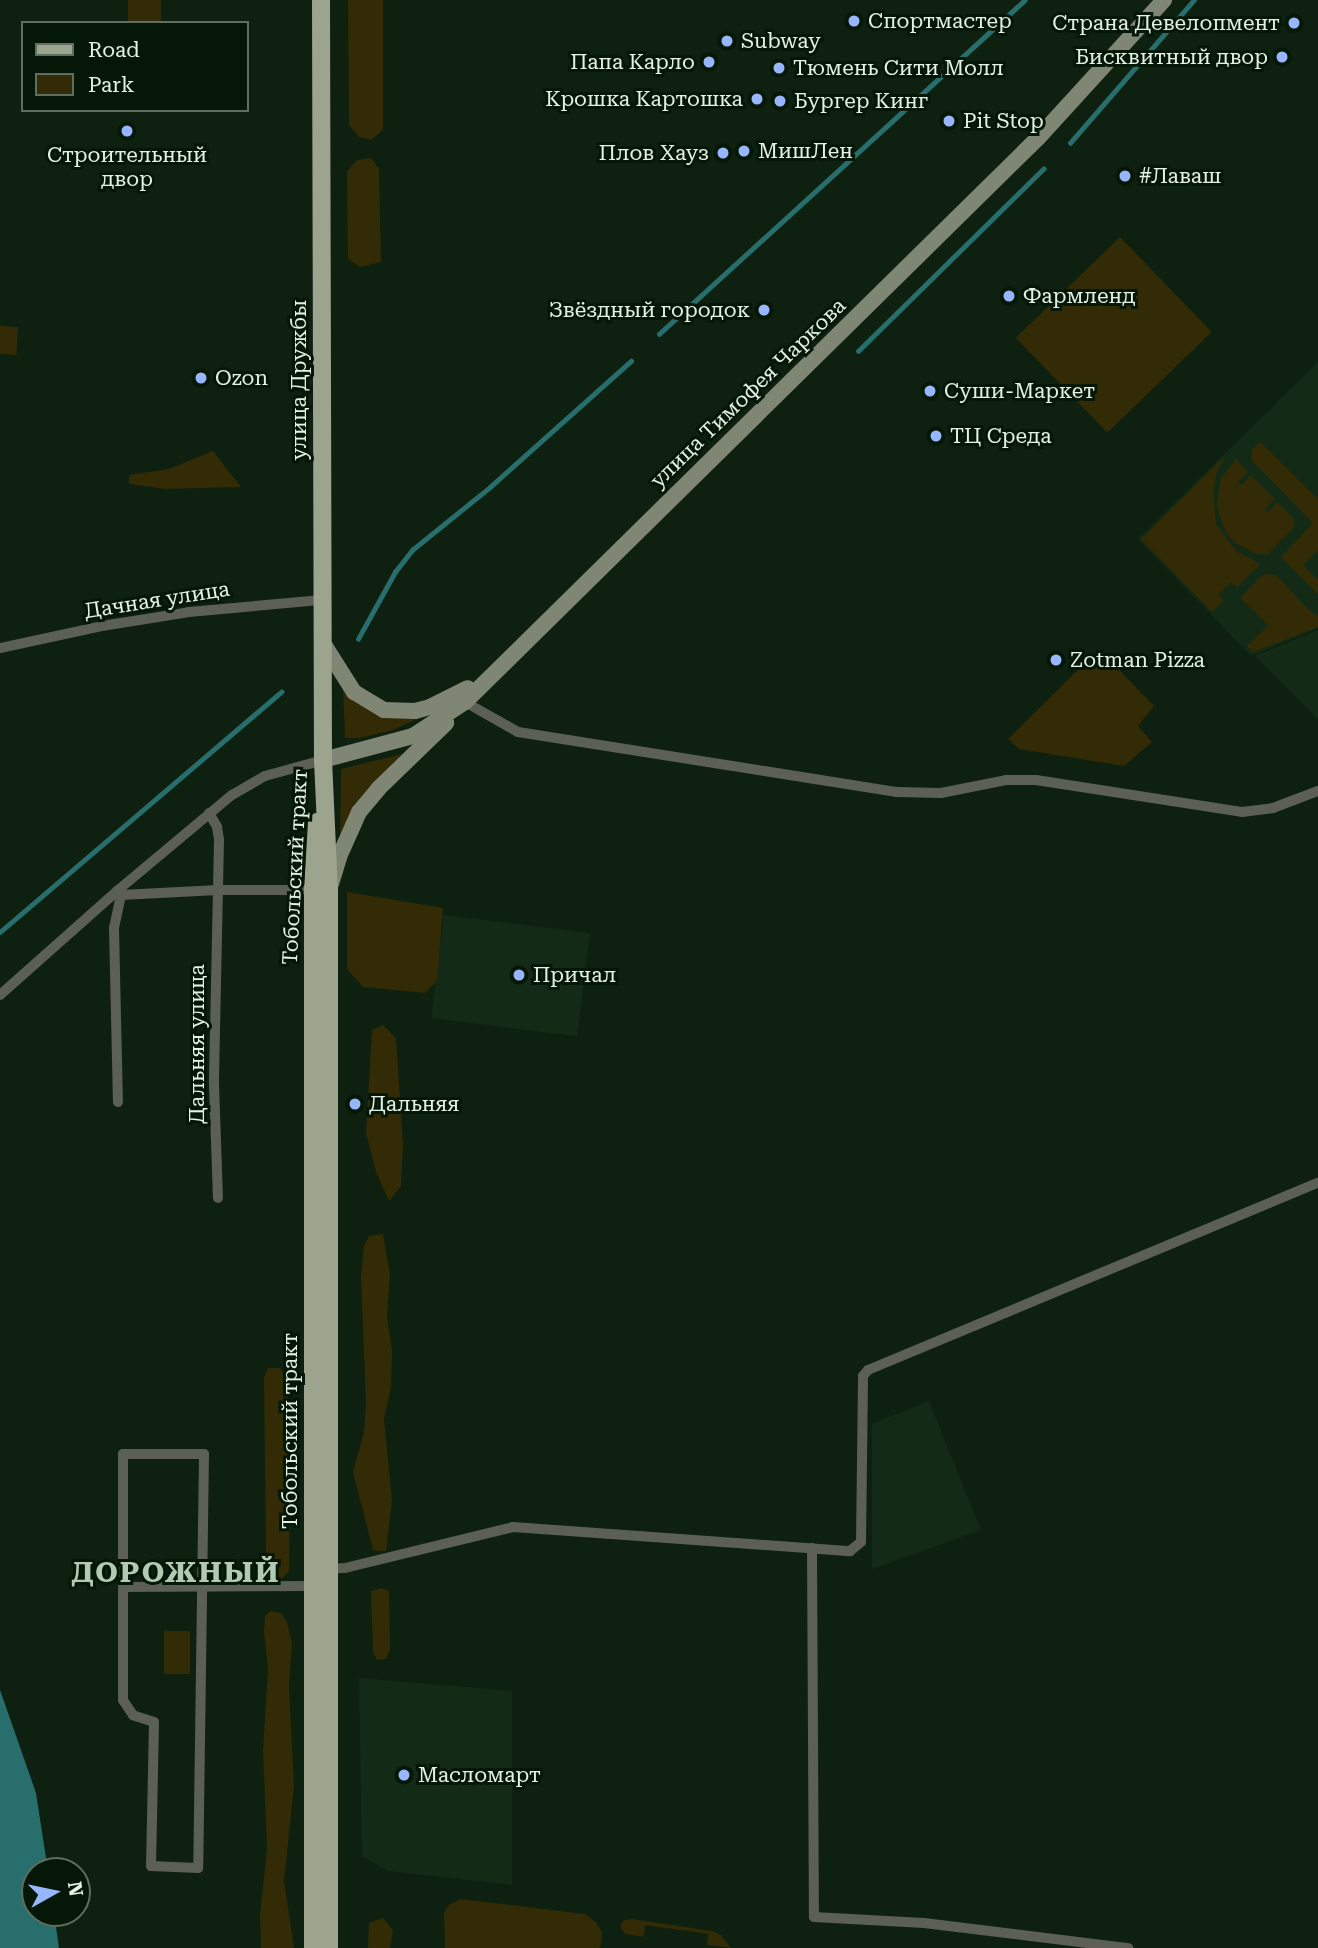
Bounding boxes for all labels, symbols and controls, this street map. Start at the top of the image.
place label: Спортмастер [868,8,1012,34]
place label: Страна Девелопмент [1052,10,1280,36]
marker: Спортмастер [846,13,862,29]
marker: Страна Девелопмент [1286,15,1302,31]
legend [21,21,248,112]
place label: Subway [741,28,821,54]
marker: Subway [719,33,735,49]
text: Road [88,38,140,62]
place label: Бисквитный двор [1075,44,1268,70]
place label: Папа Карло [570,49,695,75]
marker: Бисквитный двор [1274,49,1290,65]
marker: Папа Карло [701,54,717,70]
place label: Тюмень Сити Молл [793,55,1004,81]
marker: Тюмень Сити Молл [771,60,787,76]
text: Park [88,73,134,97]
place label: Крошка Картошка [545,86,743,112]
place label: Бургер Кинг [794,88,929,114]
marker: Крошка Картошка [749,91,765,107]
marker: Бургер Кинг [772,93,788,109]
place label: Pit Stop [963,108,1044,134]
marker: Pit Stop [941,113,957,129]
marker: Строительный двор [119,123,135,139]
place label: МишЛен [758,138,853,164]
place label: Плов Хауз [599,140,709,166]
place label: Строительный двор [47,142,207,192]
marker: МишЛен [736,143,752,159]
marker: Плов Хауз [715,145,731,161]
place label: #Лаваш [1139,163,1221,189]
marker: #Лаваш [1117,168,1133,184]
place label: Фармленд [1023,283,1135,309]
marker: Фармленд [1001,288,1017,304]
street label: улица Тимофея Чаркова [645,293,851,493]
place label: Звёздный городок [549,297,750,323]
street label: улица Дружбы [286,300,312,460]
marker: Звёздный городок [756,302,772,318]
place label: Ozon [215,365,268,391]
marker: Ozon [193,370,209,386]
place label: Суши-Маркет [944,378,1095,404]
marker: Суши-Маркет [922,383,938,399]
place label: ТЦ Среда [950,423,1052,449]
marker: ТЦ Среда [928,428,944,444]
street label: Дачная улица [83,576,231,624]
place label: Zotman Pizza [1070,647,1205,673]
marker: Zotman Pizza [1048,652,1064,668]
street label: Тобольский тракт [277,768,313,966]
place label: Причал [533,962,616,988]
street label: Дальняя улица [184,964,210,1124]
marker: Причал [511,967,527,983]
place label: Дальняя [369,1091,459,1117]
marker: Дальняя [347,1096,363,1112]
street label: Тобольский тракт [277,1333,303,1529]
district label: ДОРОЖНЫЙ [73,1556,279,1590]
place label: Масломарт [418,1762,541,1788]
marker: Масломарт [396,1767,412,1783]
north arrow [21,1857,91,1927]
text: N [63,1880,88,1898]

